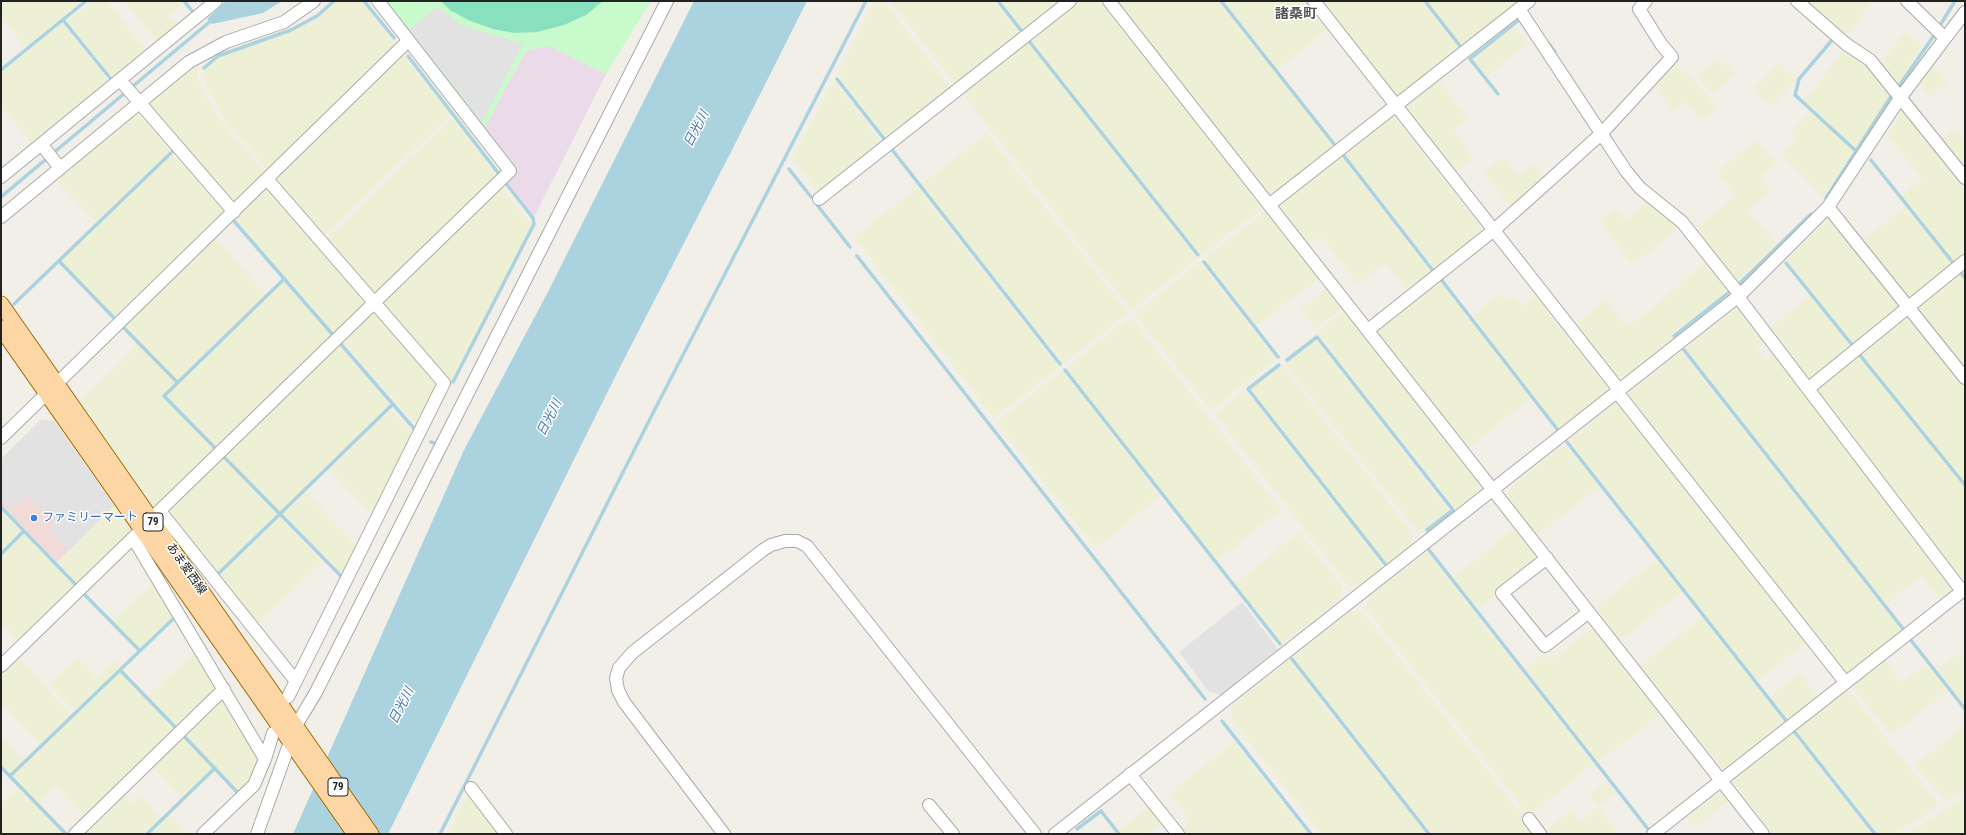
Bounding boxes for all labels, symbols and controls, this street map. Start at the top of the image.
district label: 諸桑町 [1275,6,1317,22]
water label: 日光川 [681,108,713,150]
water label: 日光川 [534,397,566,439]
place label: ファミリーマート [42,511,138,525]
marker: ファミリーマート [29,513,39,523]
road number: 79 [143,513,163,531]
street label: あま愛西線 [163,540,209,598]
water label: 日光川 [386,685,418,727]
road number: 79 [328,778,348,796]

